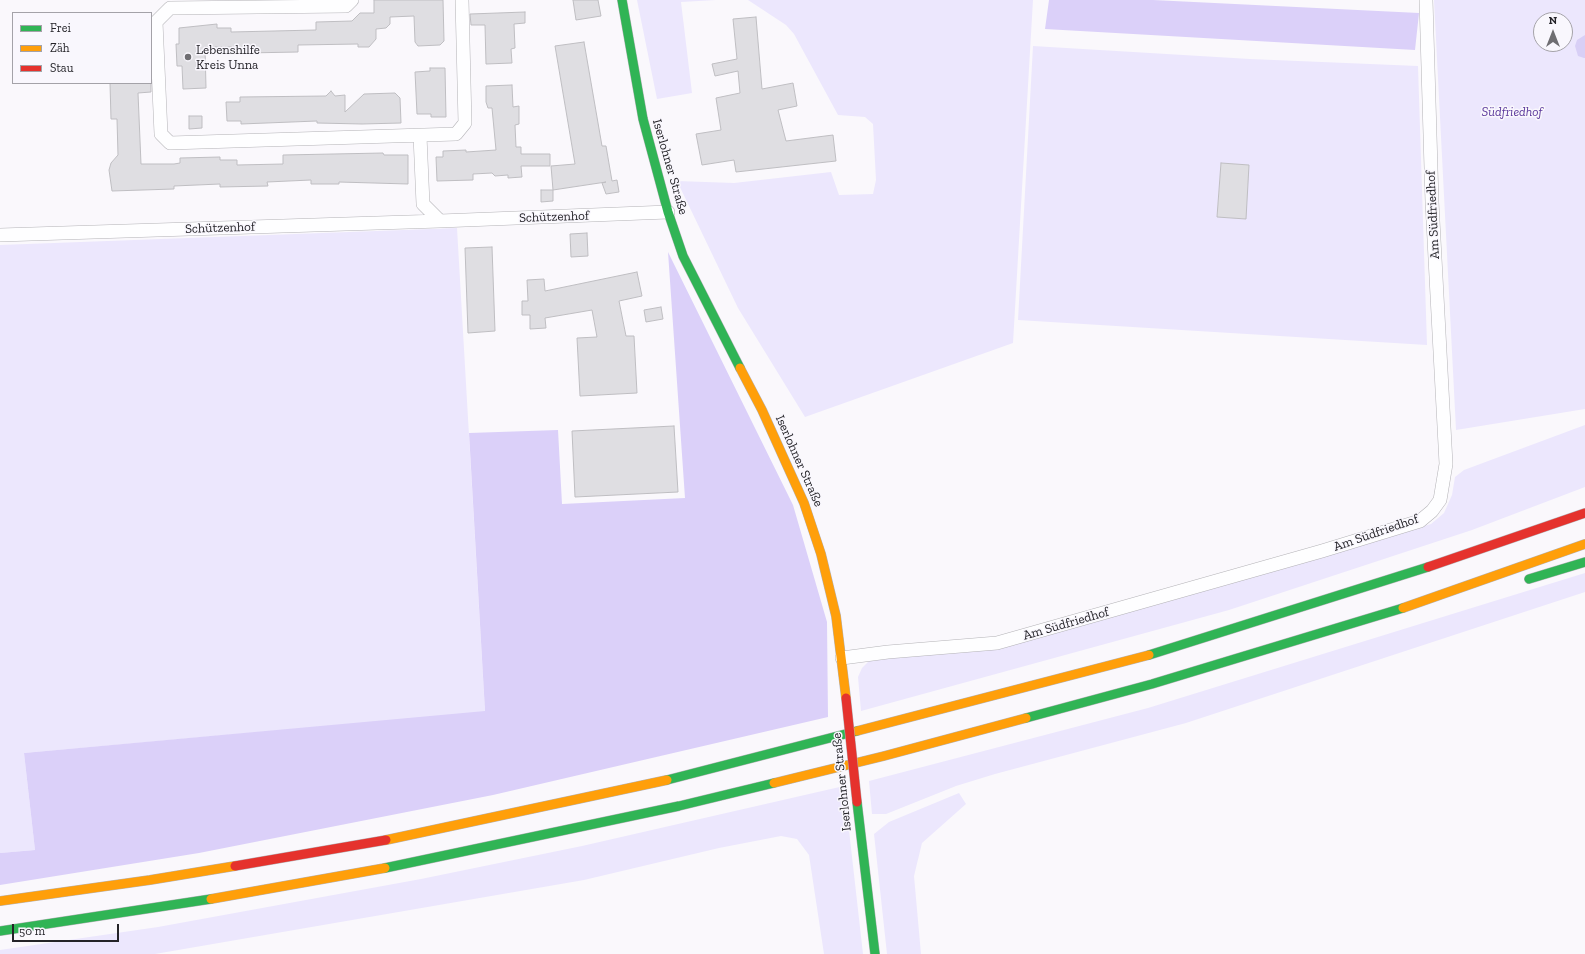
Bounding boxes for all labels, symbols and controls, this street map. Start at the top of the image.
legend [12,12,152,84]
north arrow [1533,12,1573,52]
text: N [1549,14,1557,27]
text: Frei [50,21,71,35]
text: Zäh [50,41,69,55]
place label: Lebenshilfe Kreis Unna [196,42,260,73]
marker: Lebenshilfe Kreis Unna [183,52,193,62]
text: Stau [50,61,73,75]
park label: Südfriedhof [1481,104,1543,120]
street label: Iserlohner Straße [649,117,691,217]
street label: Am Südfriedhof [1423,170,1443,260]
street label: Schützenhof [519,208,589,226]
street label: Schützenhof [185,219,255,237]
street label: Iserlohner Straße [772,413,826,509]
street label: Am Südfriedhof [1332,511,1420,555]
street label: Am Südfriedhof [1021,604,1111,644]
street label: Iserlohner Straße [829,732,855,832]
scale bar [14,916,121,942]
text: 50 m [19,924,45,938]

